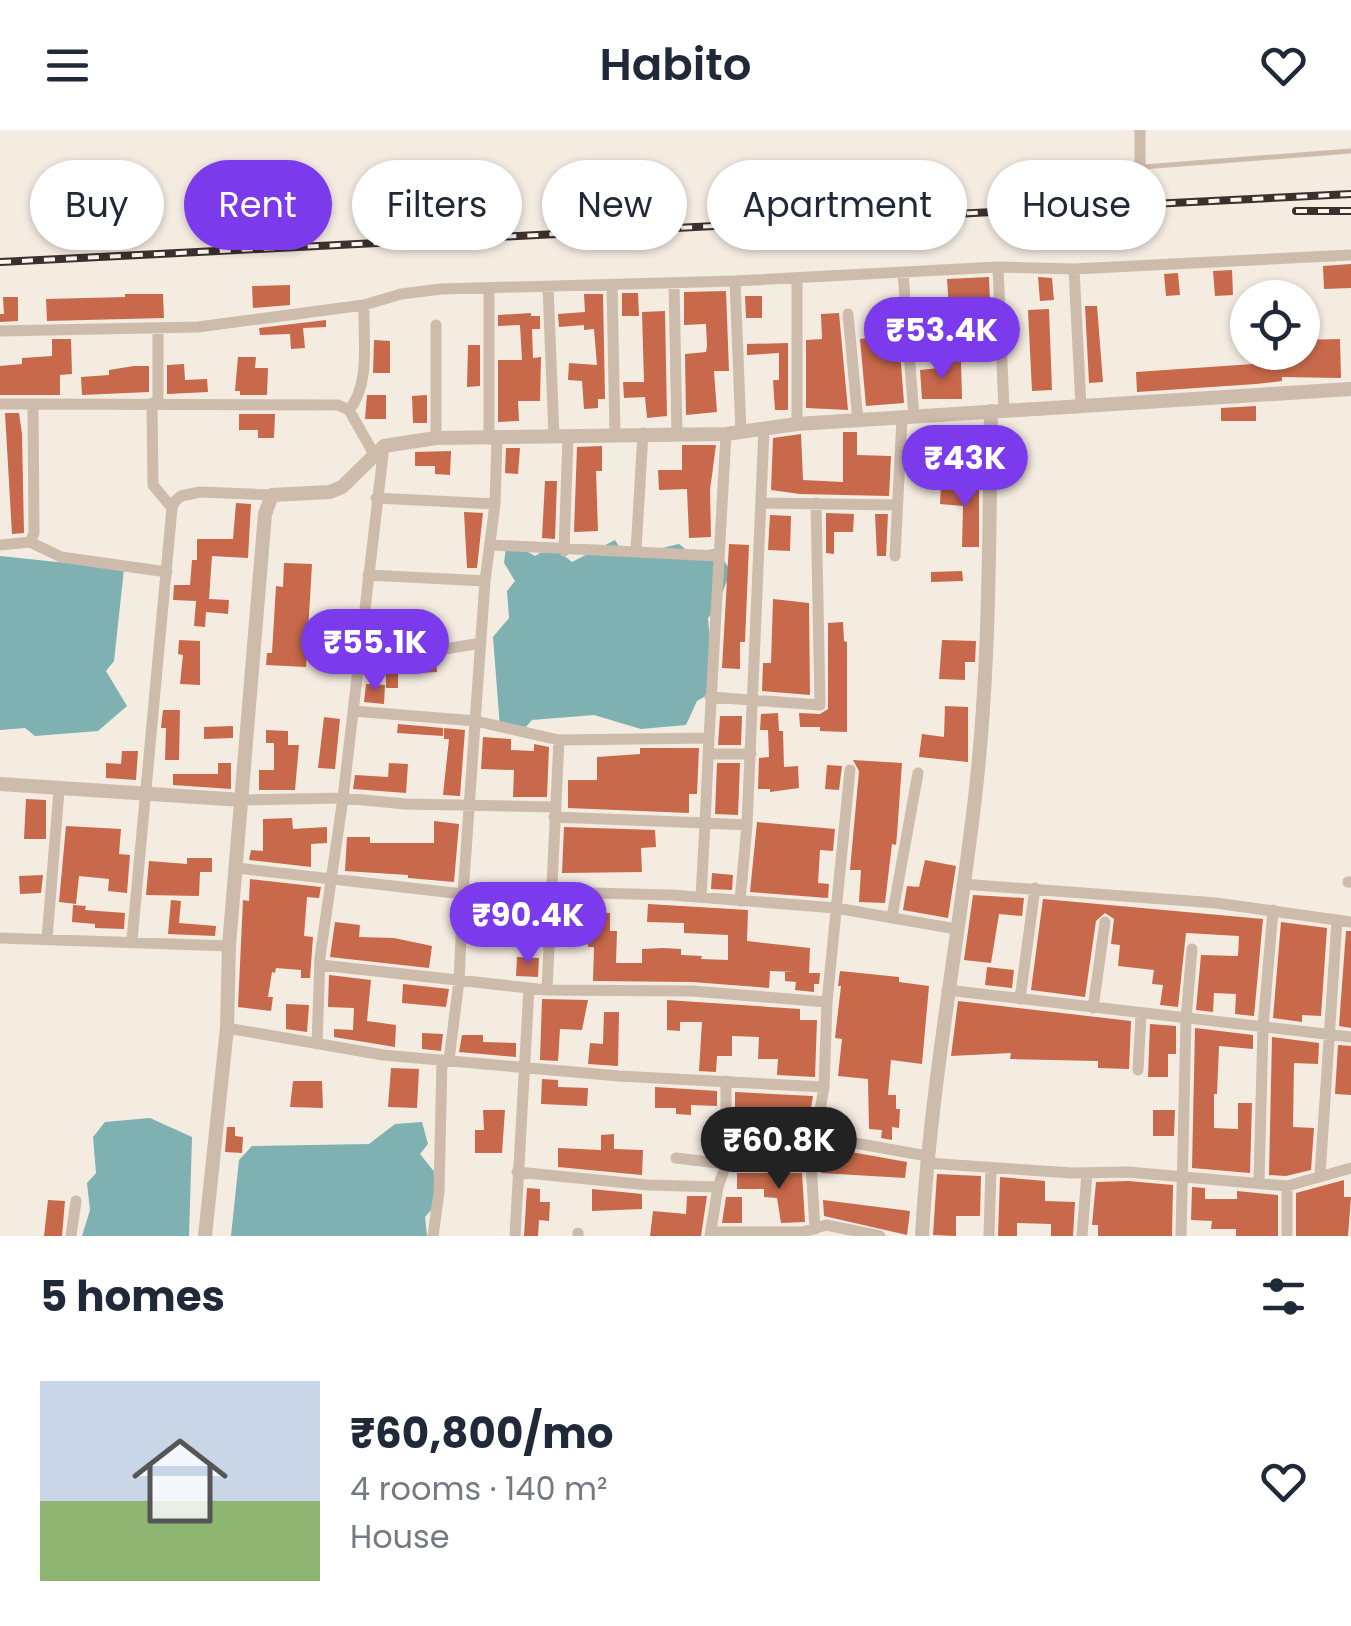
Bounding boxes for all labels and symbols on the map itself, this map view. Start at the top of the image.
pin: ₹53.4K [861,297,1023,382]
pin: ₹43K [906,425,1024,510]
pin: ₹55.1K [294,609,456,694]
pin: ₹90.4K [447,882,609,967]
pin: ₹60.8K [698,1107,860,1192]

